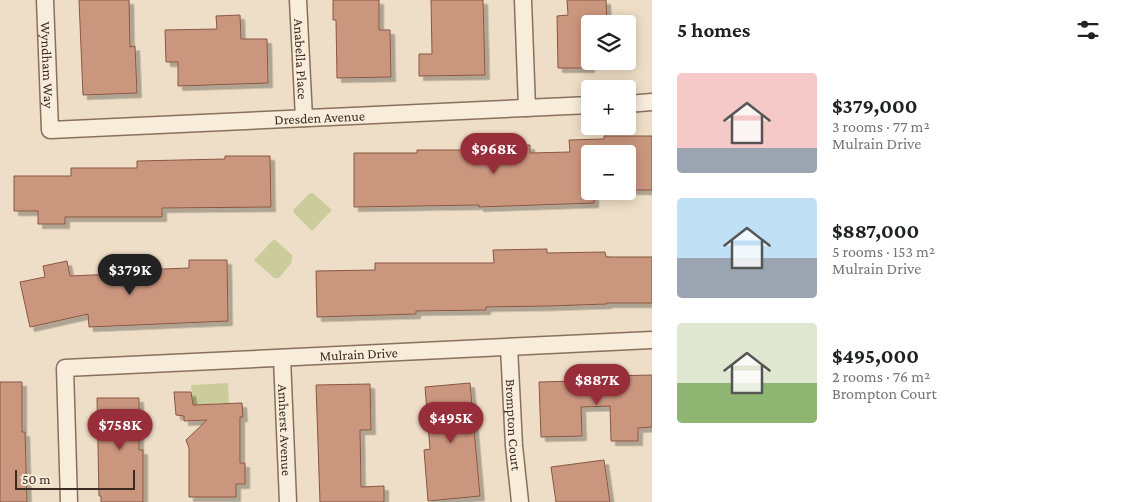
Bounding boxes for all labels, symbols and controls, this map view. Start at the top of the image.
map controls [581,15,636,200]
button: layers [581,15,636,70]
icon: filters [1074,16,1102,44]
street label: Anabella Place [291,18,311,100]
text: 5 homes [677,18,750,42]
street label: Wyndham Way [38,21,57,109]
button: + [581,80,636,135]
icon: home [717,93,777,153]
text: $379,000 [832,94,918,118]
street label: Dresden Avenue [274,107,365,128]
text: 3 rooms · 77 m² [832,118,930,135]
pin: $968K [459,132,529,175]
text: Mulrain Drive [832,135,921,152]
text: $968K [472,140,517,157]
button: − [581,145,636,200]
icon: home [717,218,777,278]
text: $887,000 [832,219,919,243]
text: 5 rooms · 153 m² [832,243,935,260]
pin: $379K [95,254,165,296]
text: Mulrain Drive [832,260,921,277]
text: $379K [109,261,151,278]
icon: home [717,343,777,403]
street label: Mulrain Drive [319,344,398,364]
text: $495,000 [832,344,919,368]
pin: $887K [562,364,632,406]
text: 2 rooms · 76 m² [832,368,930,385]
text: $887K [575,371,619,388]
street label: Brompton Court [503,379,525,472]
street label: Amherst Avenue [275,384,295,476]
text: Brompton Court [832,385,937,402]
pin: $495K [416,402,486,444]
pin: $758K [85,408,155,451]
text: $495K [429,409,473,426]
text: $758K [99,416,141,433]
scale bar [15,467,135,490]
text: 50 m [22,471,50,487]

